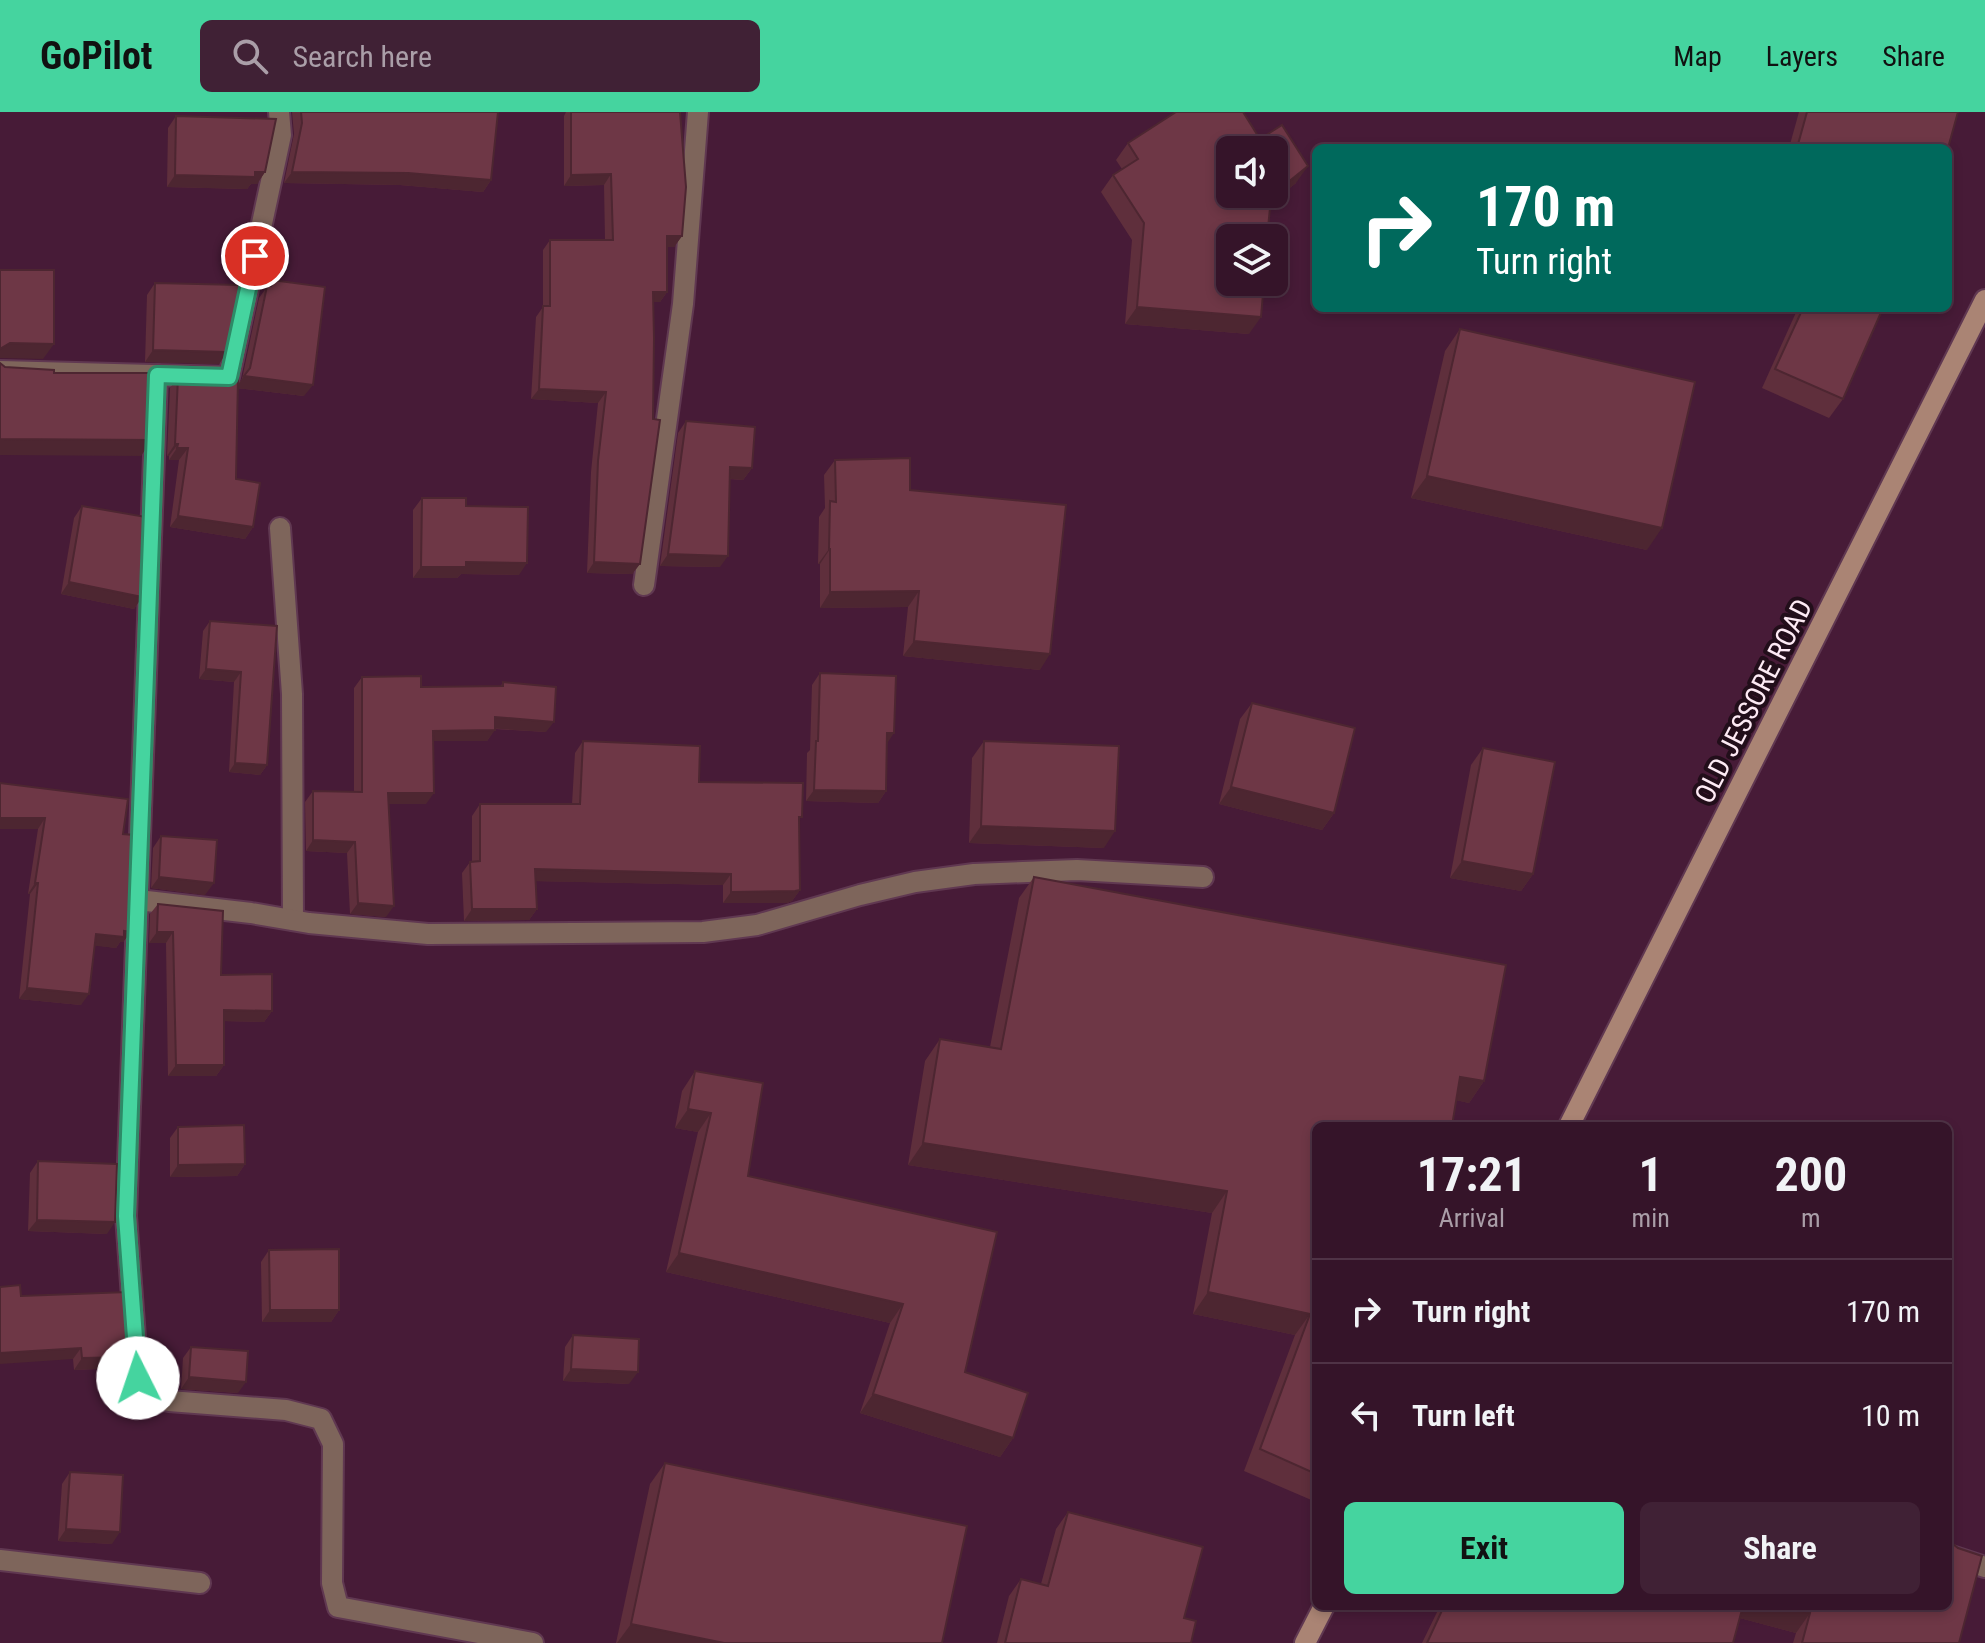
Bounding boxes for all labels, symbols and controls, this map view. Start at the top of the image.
search box [200,20,760,92]
text: GoPilot [40,34,152,78]
icon: search [228,34,272,78]
text: Search here [292,39,432,74]
text: Map [1673,40,1722,73]
text: Layers [1766,40,1838,73]
text: Share [1882,40,1945,73]
map controls [1216,136,1288,296]
button: sound [1216,136,1288,208]
text: 170 m [1476,174,1615,240]
icon: right [1344,176,1448,280]
pin [221,222,289,290]
button: layers [1216,224,1288,296]
icon: arrive [233,234,277,278]
text: Turn right [1476,241,1612,283]
street label: OLD JESSORE ROAD [1688,594,1819,809]
text: 17:21 [1417,1146,1527,1203]
text: 1 [1639,1146,1663,1203]
text: 200 [1774,1146,1847,1203]
text: Arrival [1439,1203,1505,1233]
text: min [1632,1203,1670,1233]
text: m [1801,1203,1821,1233]
icon: right [1344,1289,1388,1333]
text: Turn right [1412,1294,1530,1329]
text: 170 m [1846,1294,1920,1329]
position arrow [96,1336,180,1420]
icon: left [1344,1393,1388,1437]
text: Turn left [1412,1398,1515,1433]
text: 10 m [1861,1398,1920,1433]
button: Exit [1344,1502,1624,1594]
button: Share [1640,1502,1920,1594]

